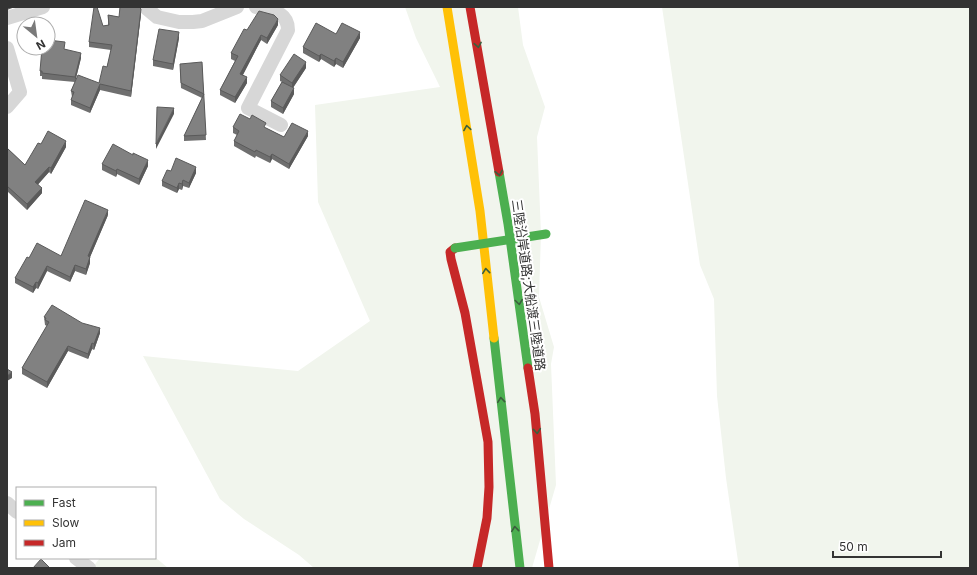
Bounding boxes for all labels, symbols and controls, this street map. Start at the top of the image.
north arrow [16,16,56,56]
text: N [34,37,48,53]
one-way arrow [473,42,482,48]
one-way arrow [463,125,472,131]
one-way arrow [494,170,503,177]
street label: 三陸沿岸道路;大船渡三陸道路 [509,198,549,372]
one-way arrow [482,268,491,274]
one-way arrow [514,299,523,305]
one-way arrow [497,397,506,403]
one-way arrow [532,428,541,434]
legend [16,487,156,559]
text: Fast [52,495,76,510]
text: Slow [52,515,80,530]
one-way arrow [511,526,520,532]
scale bar [833,533,941,559]
text: Jam [52,535,76,550]
text: 50 m [839,539,868,554]

